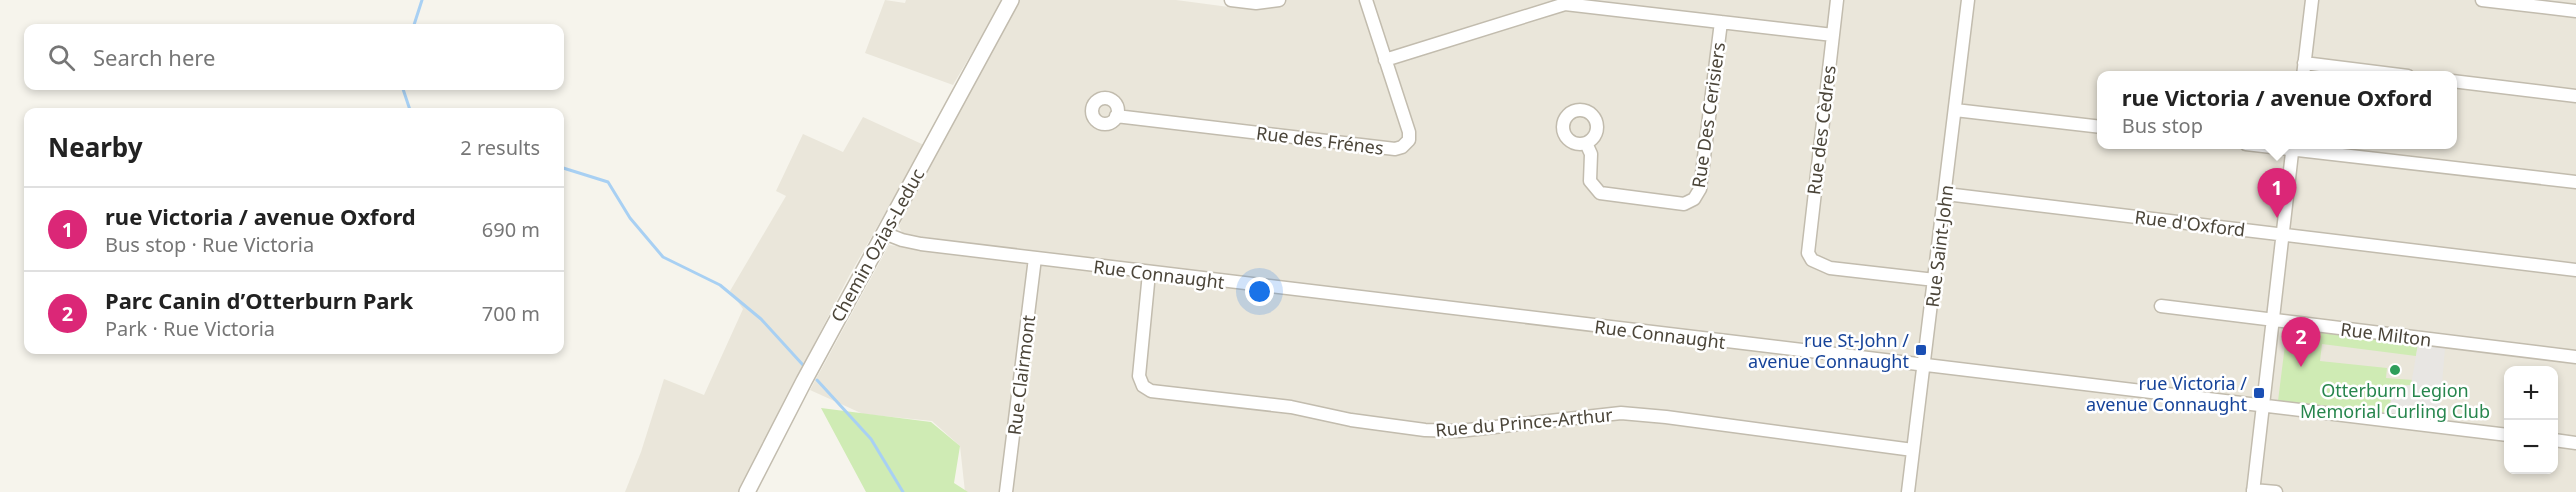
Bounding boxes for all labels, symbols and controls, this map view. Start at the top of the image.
search box [24,24,564,90]
icon: search [45,41,78,74]
street label: Rue Des Cerisiers [1686,41,1730,189]
text: Search here [93,42,215,72]
street label: Rue des Cèdres [1801,64,1841,196]
popup [2097,71,2457,149]
text: rue Victoria / avenue Oxford [2122,82,2432,112]
text: Bus stop [2122,112,2203,139]
street label: Rue des Frénes [1255,120,1385,160]
text: Nearby [48,129,143,165]
text: 2 results [460,134,540,161]
street label: Chemin Ozias-Leduc [825,164,929,326]
pin: 1 [2258,168,2296,218]
street label: Rue Saint-John [1920,183,1958,309]
text: rue Victoria / avenue Oxford [105,201,416,231]
street label: Rue d'Oxford [2133,204,2247,242]
text: 1 [62,216,73,243]
text: 690 m [482,216,540,243]
text: Bus stop · Rue Victoria [105,231,314,258]
street label: Rue Connaught [1092,254,1226,294]
your location [1245,277,1274,306]
text: Parc Canin d’Otterburn Park [105,285,413,315]
text: 2 [62,300,73,327]
text: 700 m [482,300,540,327]
street label: Rue Clairmont [1002,313,1040,436]
street label: Rue Connaught [1593,314,1727,354]
text: Park · Rue Victoria [105,315,275,342]
street label: Rue Milton [2339,317,2433,351]
pin: 2 [2282,318,2320,367]
place label: rue St-John / avenue Connaught [1748,328,1909,373]
marker: rue St-John / avenue Connaught [1914,343,1928,357]
marker: Otterburn Legion Memorial Curling Club [2388,363,2402,377]
map controls [2504,366,2558,474]
button: + [2504,366,2558,420]
place label: rue Victoria / avenue Connaught [2086,371,2247,416]
place label: Otterburn Legion Memorial Curling Club [2300,378,2490,423]
marker: rue Victoria / avenue Connaught [2252,386,2266,400]
street label: Rue du Prince-Arthur [1434,402,1614,442]
button: − [2504,420,2558,474]

